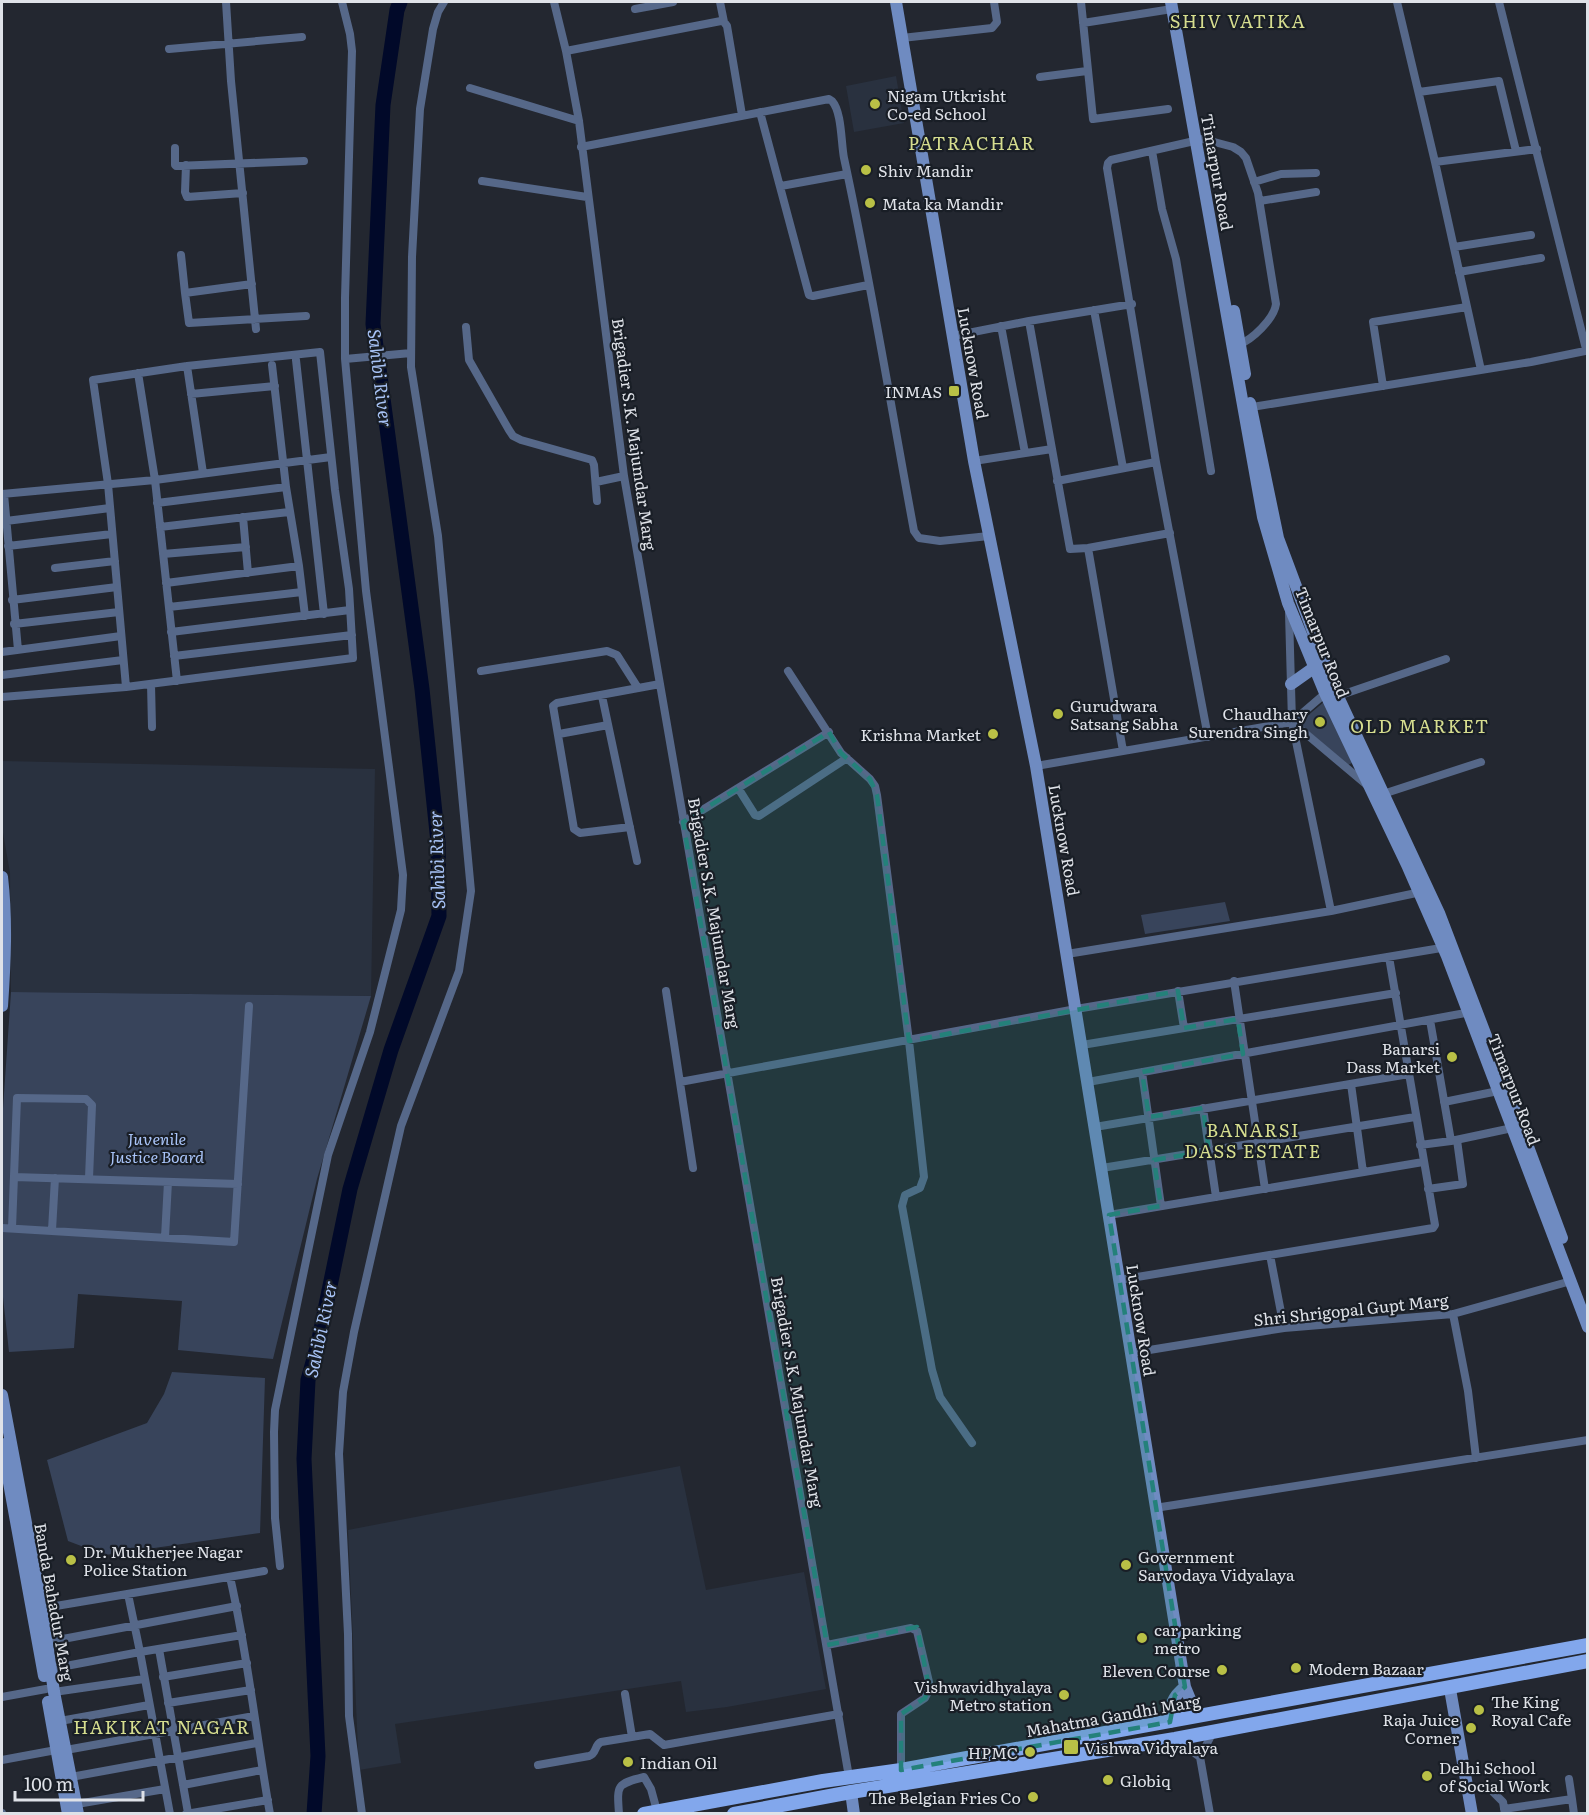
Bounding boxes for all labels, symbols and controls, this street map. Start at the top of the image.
district label: SHIV VATIKA [1170,7,1306,34]
place label: Nigam Utkrisht Co-ed School [887,83,1007,125]
marker: Nigam Utkrisht Co-ed School [868,97,882,111]
street label: Timarpur Road [1196,112,1240,232]
district label: PATRACHAR [908,129,1036,156]
place label: Shiv Mandir [878,158,973,182]
marker: Shiv Mandir [859,163,873,177]
place label: Mata ka Mandir [882,191,1003,215]
marker: Mata ka Mandir [863,196,877,210]
street label: Lucknow Road [952,305,996,421]
street label: Brigadier S.K. Majumdar Marg [607,316,663,552]
water label: Sahibi River [362,327,400,429]
place label: INMAS [885,379,942,403]
marker: INMAS [947,384,961,398]
street label: Timarpur Road [1290,583,1356,701]
place label: Gurudwara Satsang Sabha [1070,693,1179,735]
place label: Chaudhary Surendra Singh [1188,701,1309,743]
marker: Gurudwara Satsang Sabha [1051,707,1065,721]
district label: OLD MARKET [1350,712,1490,739]
marker: Chaudhary Surendra Singh [1313,715,1327,729]
place label: Krishna Market [860,722,982,746]
marker: Krishna Market [986,727,1000,741]
street label: Lucknow Road [1043,782,1087,898]
street label: Brigadier S.K. Majumdar Marg [683,795,747,1031]
water label: Sahibi River [421,810,451,910]
street label: Timarpur Road [1483,1030,1547,1149]
place label: Banarsi Dass Market [1346,1036,1441,1078]
marker: Banarsi Dass Market [1445,1050,1459,1064]
district label: BANARSI DASS ESTATE [1184,1116,1322,1164]
park label: Juvenile Justice Board [110,1126,205,1168]
street label: Lucknow Road [1121,1262,1163,1378]
street label: Brigadier S.K. Majumdar Marg [766,1274,830,1510]
water label: Sahibi River [297,1278,343,1380]
street label: Shri Shrigopal Gupt Marg [1252,1287,1450,1331]
street label: Banda Bahadur Marg [29,1521,81,1683]
place label: Dr. Mukherjee Nagar Police Station [83,1539,243,1581]
place label: Government Sarvodaya Vidyalaya [1138,1544,1295,1586]
marker: Dr. Mukherjee Nagar Police Station [64,1553,78,1567]
marker: Government Sarvodaya Vidyalaya [1119,1558,1133,1572]
place label: car parking metro [1154,1617,1241,1659]
marker: car parking metro [1135,1631,1149,1645]
place label: Modern Bazaar [1308,1656,1424,1680]
place label: Eleven Course [1102,1658,1210,1682]
marker: Modern Bazaar [1289,1661,1303,1675]
marker: Eleven Course [1215,1663,1229,1677]
place label: Vishwavidhyalaya Metro station [914,1674,1052,1716]
street label: Mahatma Gandhi Marg [1024,1688,1202,1742]
marker: Vishwavidhyalaya Metro station [1057,1688,1071,1702]
place label: The King Royal Cafe [1491,1689,1571,1731]
marker: The King Royal Cafe [1472,1703,1486,1717]
place label: Raja Juice Corner [1383,1707,1459,1749]
district label: HAKIKAT NAGAR [73,1713,251,1740]
marker: Raja Juice Corner [1464,1721,1478,1735]
place label: Vishwa Vidyalaya [1084,1735,1218,1759]
marker: Vishwa Vidyalaya [1062,1738,1080,1756]
place label: HPMC [968,1740,1018,1764]
marker: HPMC [1023,1745,1037,1759]
place label: Indian Oil [640,1750,717,1774]
marker: Indian Oil [621,1755,635,1769]
place label: Delhi School of Social Work [1439,1755,1550,1797]
scale bar [15,1764,142,1802]
place label: Globiq [1120,1768,1171,1792]
marker: Delhi School of Social Work [1420,1769,1434,1783]
text: 100 m [24,1770,73,1797]
marker: Globiq [1101,1773,1115,1787]
place label: The Belgian Fries Co [868,1785,1021,1809]
marker: The Belgian Fries Co [1026,1790,1040,1804]

